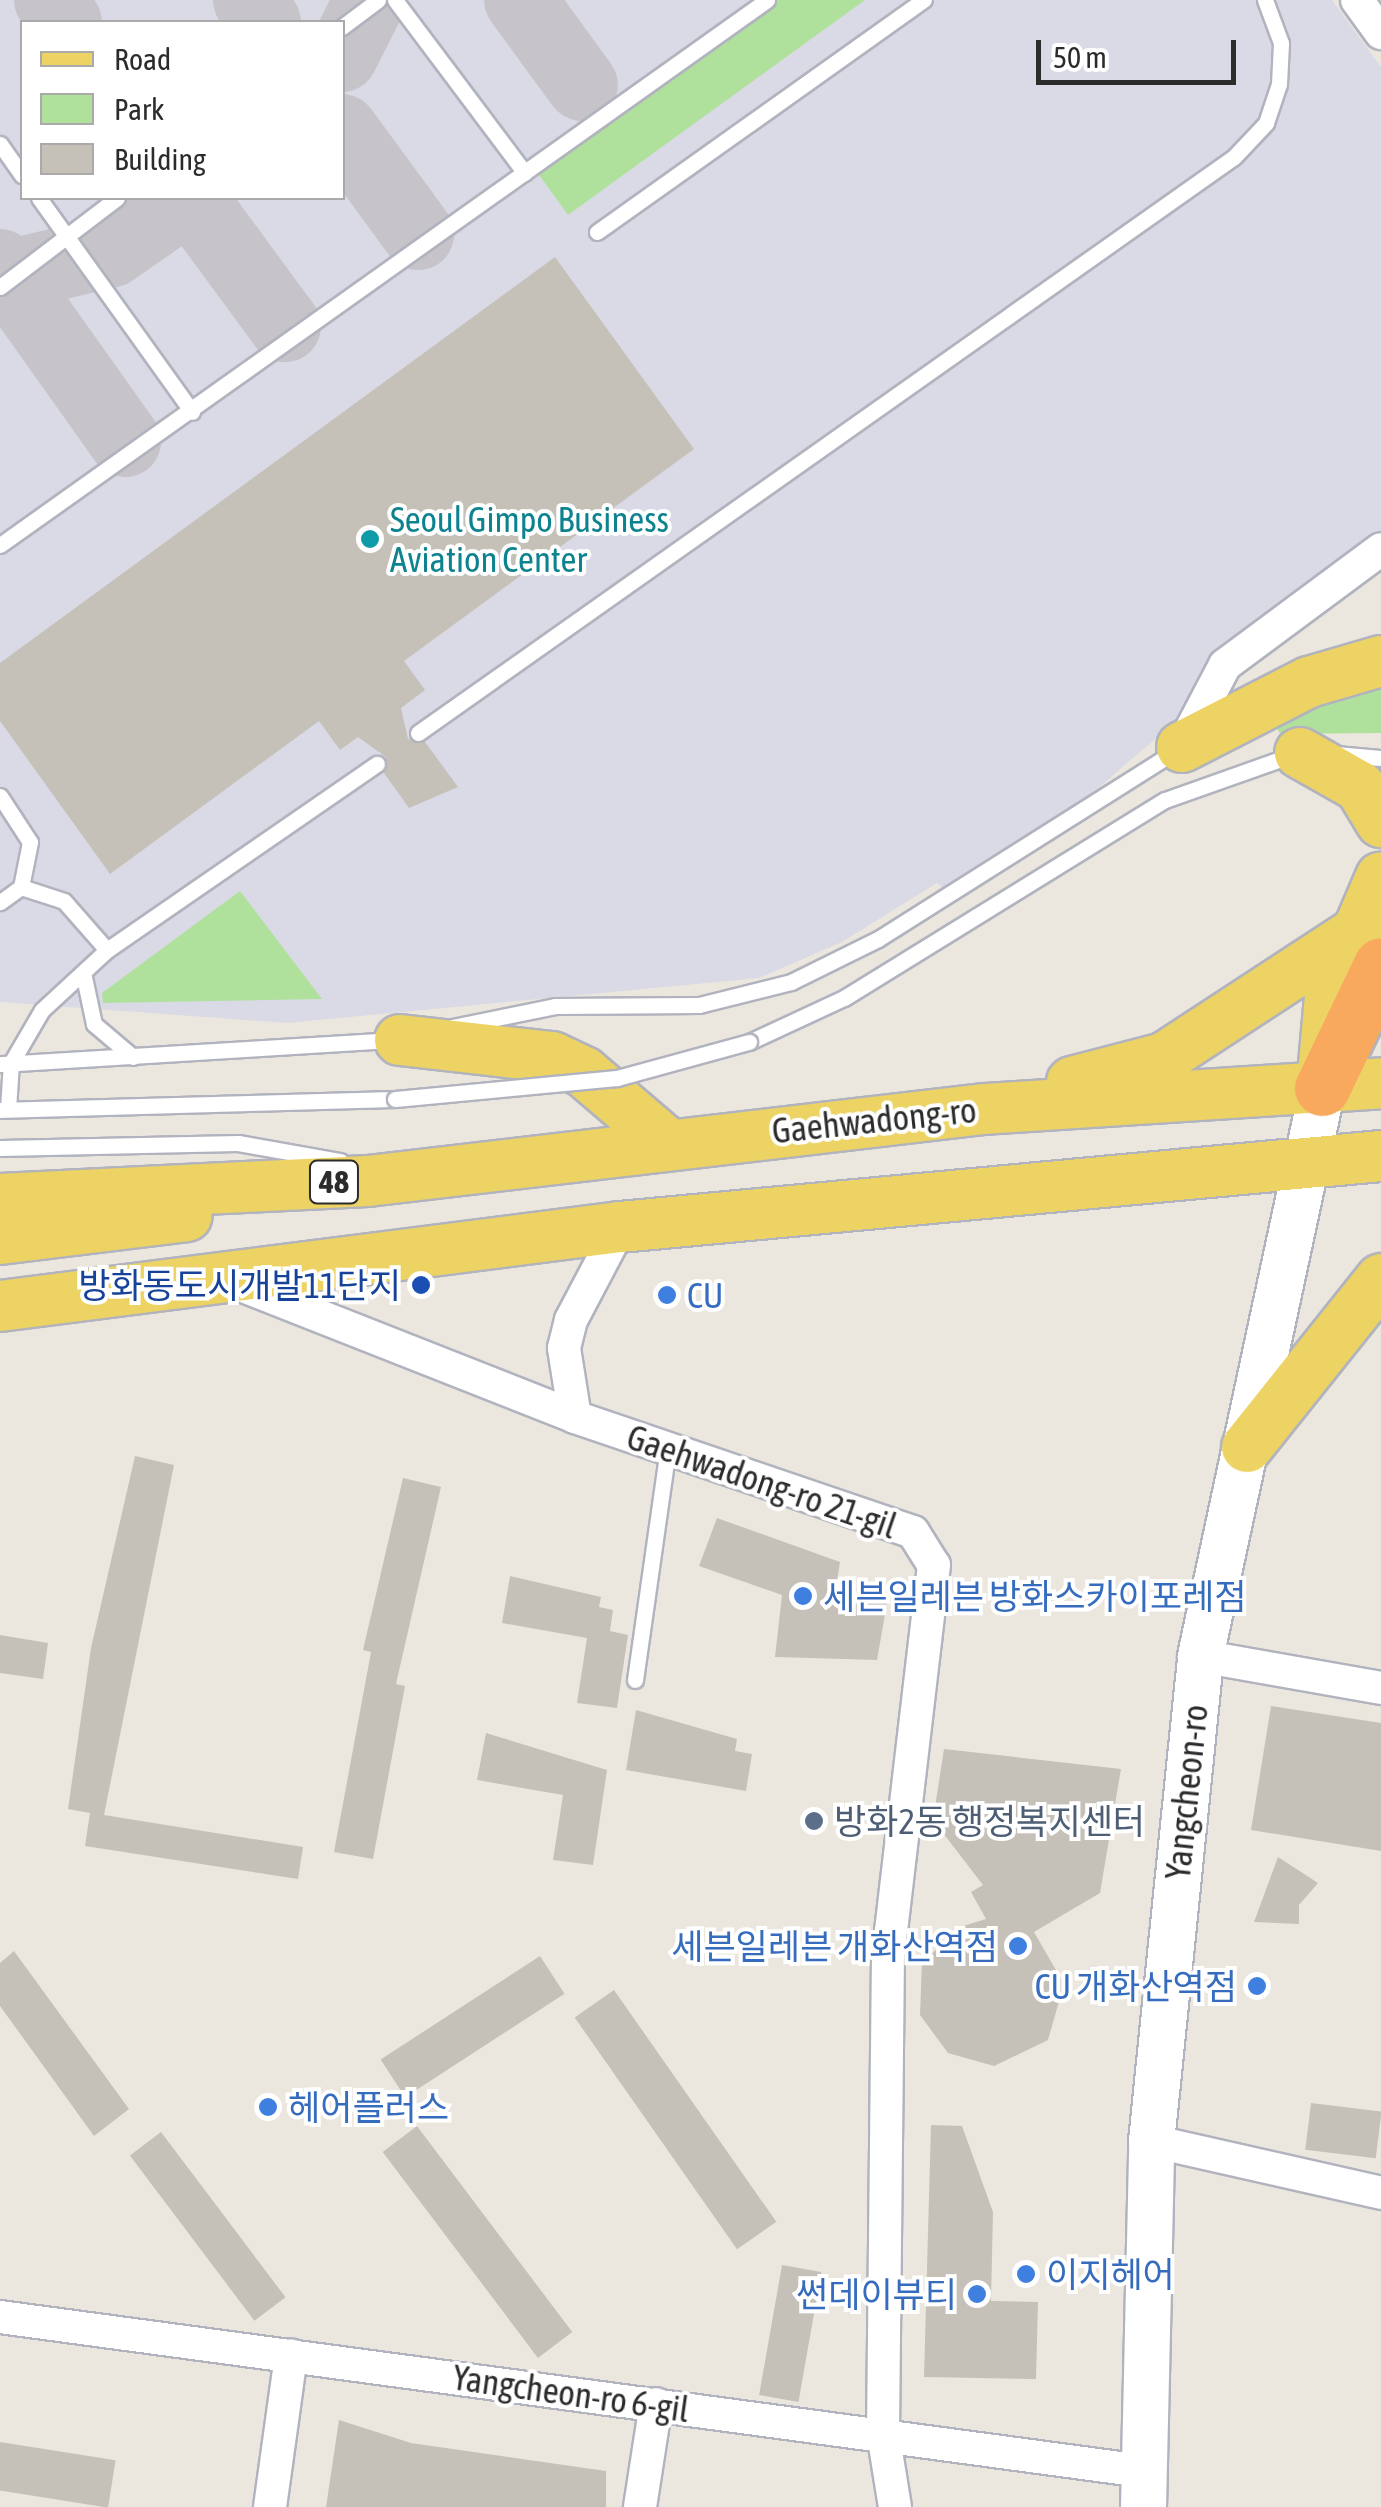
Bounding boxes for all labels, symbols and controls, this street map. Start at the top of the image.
legend [20,20,345,200]
scale bar [1041,20,1241,82]
text: 50 m [1053,40,1107,74]
text: Road [114,42,171,76]
text: Park [114,92,164,126]
text: Building [114,142,206,176]
place label: Seoul Gimpo Business Aviation Center [390,498,669,580]
marker: Seoul Gimpo Business Aviation Center [359,528,381,550]
street label: Gaehwadong-ro [770,1088,978,1152]
road number: 48 [306,1155,362,1209]
place label: 방화동도시개발11단지 [78,1264,401,1306]
marker: 방화동도시개발11단지 [410,1274,432,1296]
place label: CU [687,1274,723,1316]
marker: CU [656,1284,678,1306]
street label: Gaehwadong-ro 21-gil [622,1415,902,1547]
place label: 세븐일레븐 방화스카이포레점 [823,1575,1246,1617]
marker: 세븐일레븐 방화스카이포레점 [792,1585,814,1607]
street label: Yangcheon-ro [1156,1702,1216,1882]
place label: 방화2동 행정복지센터 [834,1800,1145,1842]
marker: 방화2동 행정복지센터 [803,1810,825,1832]
place label: 세븐일레븐 개화산역점 [671,1925,998,1967]
marker: 세븐일레븐 개화산역점 [1007,1935,1029,1957]
place label: CU 개화산역점 [1035,1965,1237,2007]
marker: CU 개화산역점 [1246,1975,1268,1997]
place label: 헤어플러스 [288,2086,449,2128]
marker: 헤어플러스 [257,2096,279,2118]
place label: 이지헤어 [1046,2253,1175,2295]
marker: 이지헤어 [1015,2263,1037,2285]
place label: 썬데이뷰티 [796,2273,957,2315]
marker: 썬데이뷰티 [966,2283,988,2305]
street label: Yangcheon-ro 6-gil [450,2356,692,2430]

